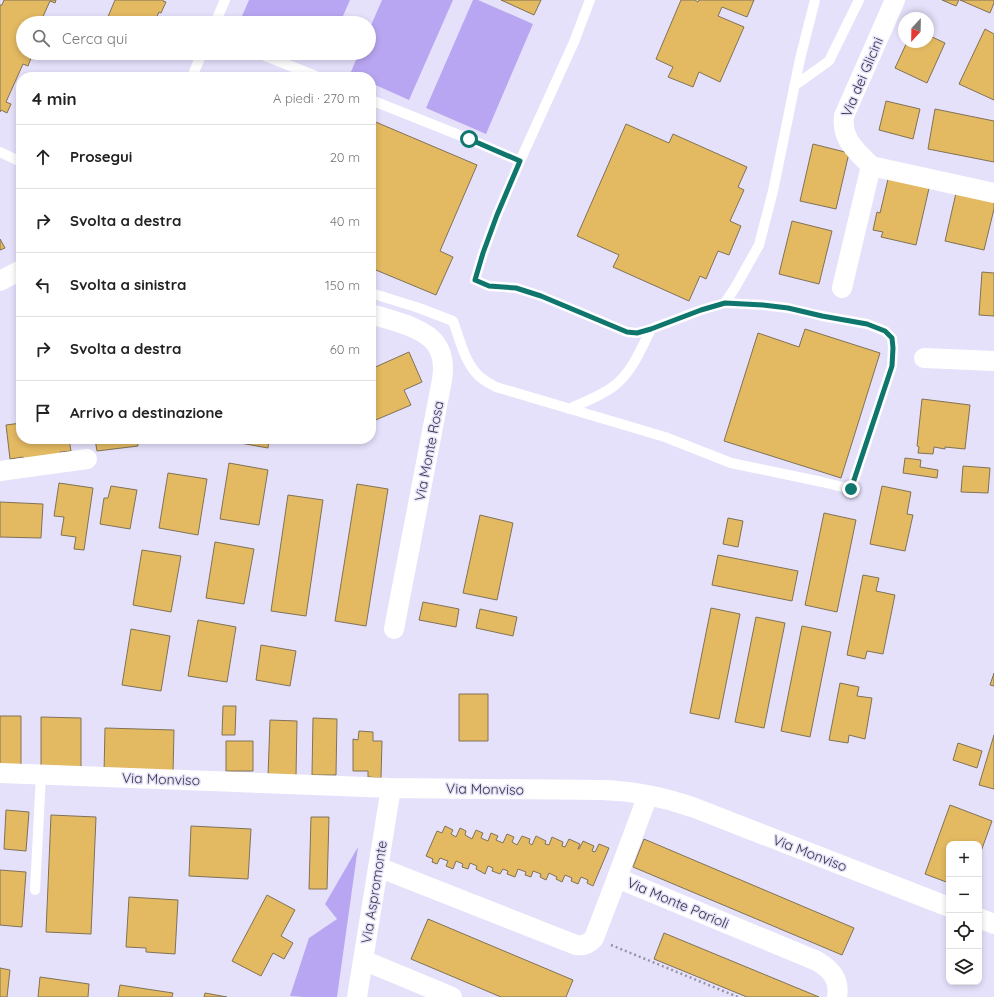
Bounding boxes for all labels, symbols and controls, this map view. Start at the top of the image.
north arrow [898,12,934,48]
search box [16,16,376,60]
icon: search [30,27,52,49]
text: Cerca qui [62,29,128,48]
street label: Via dei Glicini [837,34,887,120]
text: 4 min [32,88,77,109]
text: A piedi · 270 m [273,90,360,106]
route start [460,130,478,148]
icon: ahead [32,146,54,168]
text: Prosegui [70,147,132,166]
text: 20 m [330,149,360,165]
icon: right [32,210,54,232]
text: Svolta a destra [70,211,181,230]
text: 40 m [330,213,360,229]
icon: left [32,274,54,296]
text: Svolta a sinistra [70,275,186,294]
text: 150 m [325,277,360,293]
icon: right [32,338,54,360]
text: Svolta a destra [70,339,181,358]
text: 60 m [330,341,360,357]
street label: Via Monte Rosa [410,399,448,503]
icon: arrive [32,402,54,424]
text: Arrivo a destinazione [70,403,223,422]
route end [842,480,860,498]
street label: Via Monviso [122,769,200,789]
street label: Via Monviso [446,779,524,799]
street label: Via Monviso [770,831,850,875]
street label: Via Aspromonte [357,839,391,945]
map controls [946,841,982,985]
button: + [946,841,982,877]
street label: Via Monte Parioli [624,873,732,933]
button: − [946,877,982,913]
button: locate [946,913,982,949]
button: layers [946,949,982,985]

